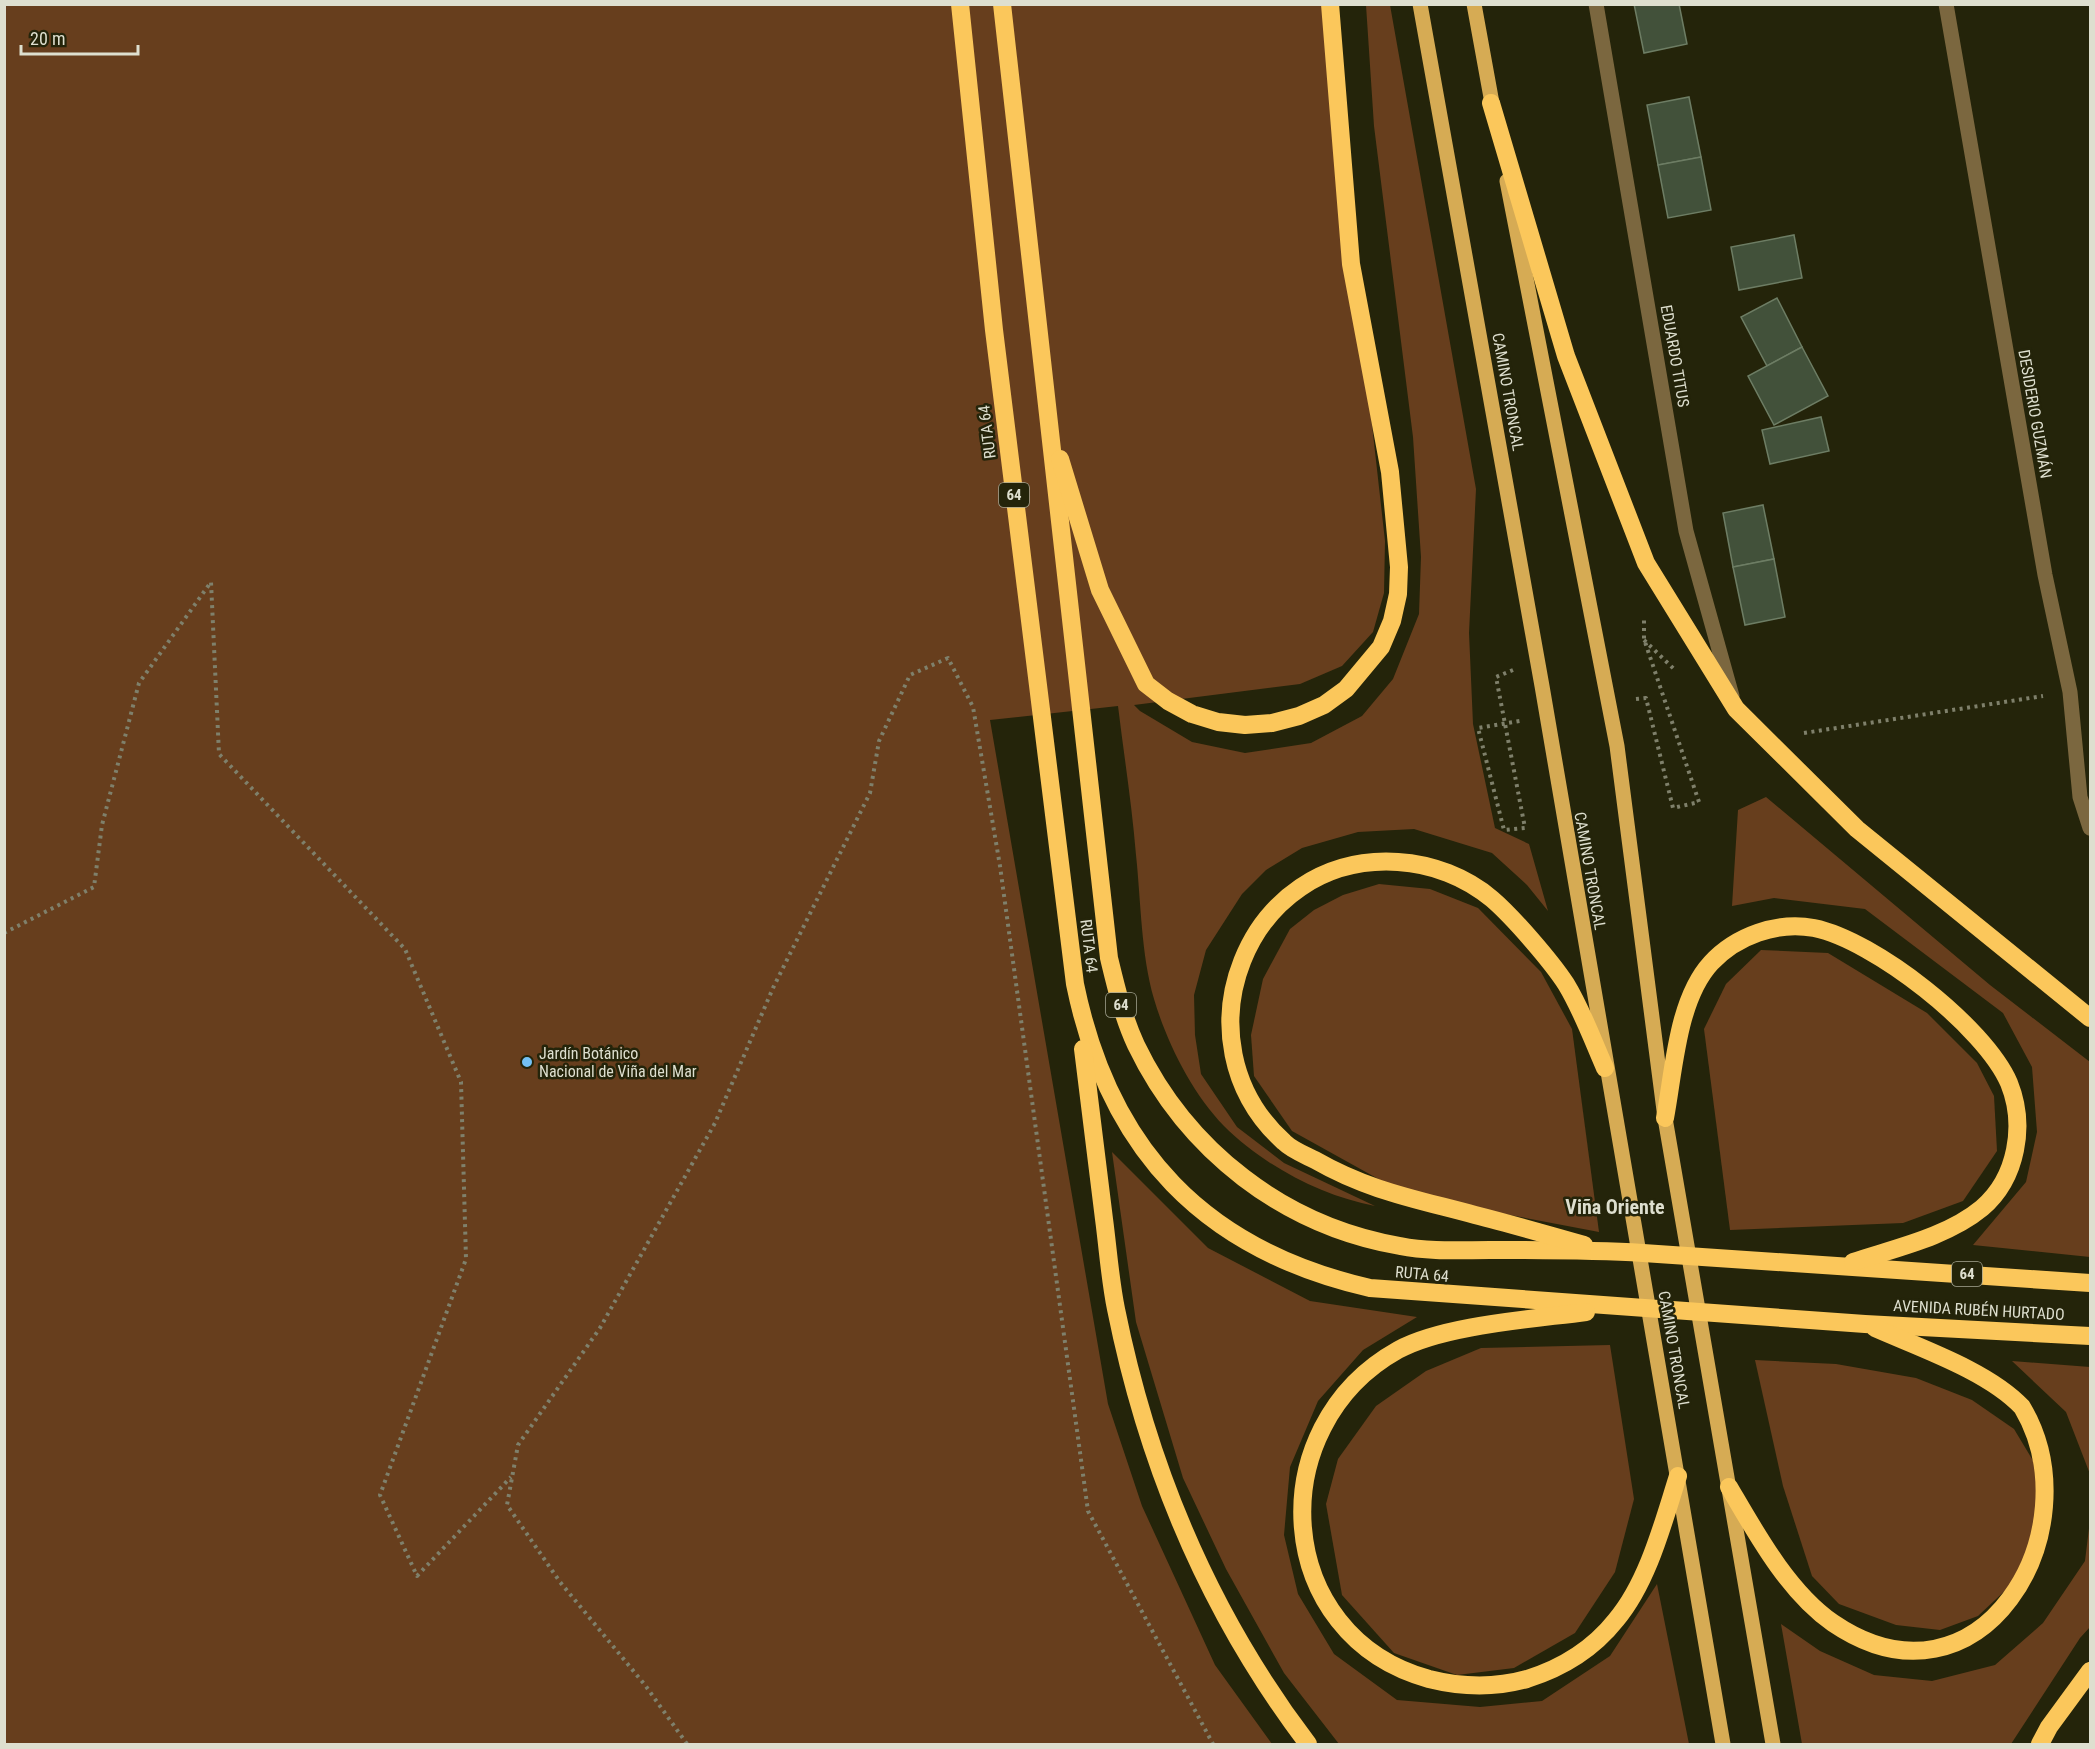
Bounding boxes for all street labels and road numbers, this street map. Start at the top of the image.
street label: EDUARDO TITUS [1657,303,1693,409]
street label: CAMINO TRONCAL [1488,331,1528,453]
street label: DESIDERIO GUZMÁN [2014,348,2056,480]
street label: RUTA 64 [974,404,1000,460]
road number: 64 [999,483,1029,507]
street label: CAMINO TRONCAL [1570,810,1610,932]
street label: RUTA 64 [1076,918,1102,974]
road number: 64 [1106,993,1136,1017]
street label: RUTA 64 [1394,1262,1450,1286]
road number: 64 [1952,1262,1982,1286]
street label: CAMINO TRONCAL [1654,1289,1694,1411]
street label: AVENIDA RUBÉN HURTADO [1893,1296,2065,1324]

